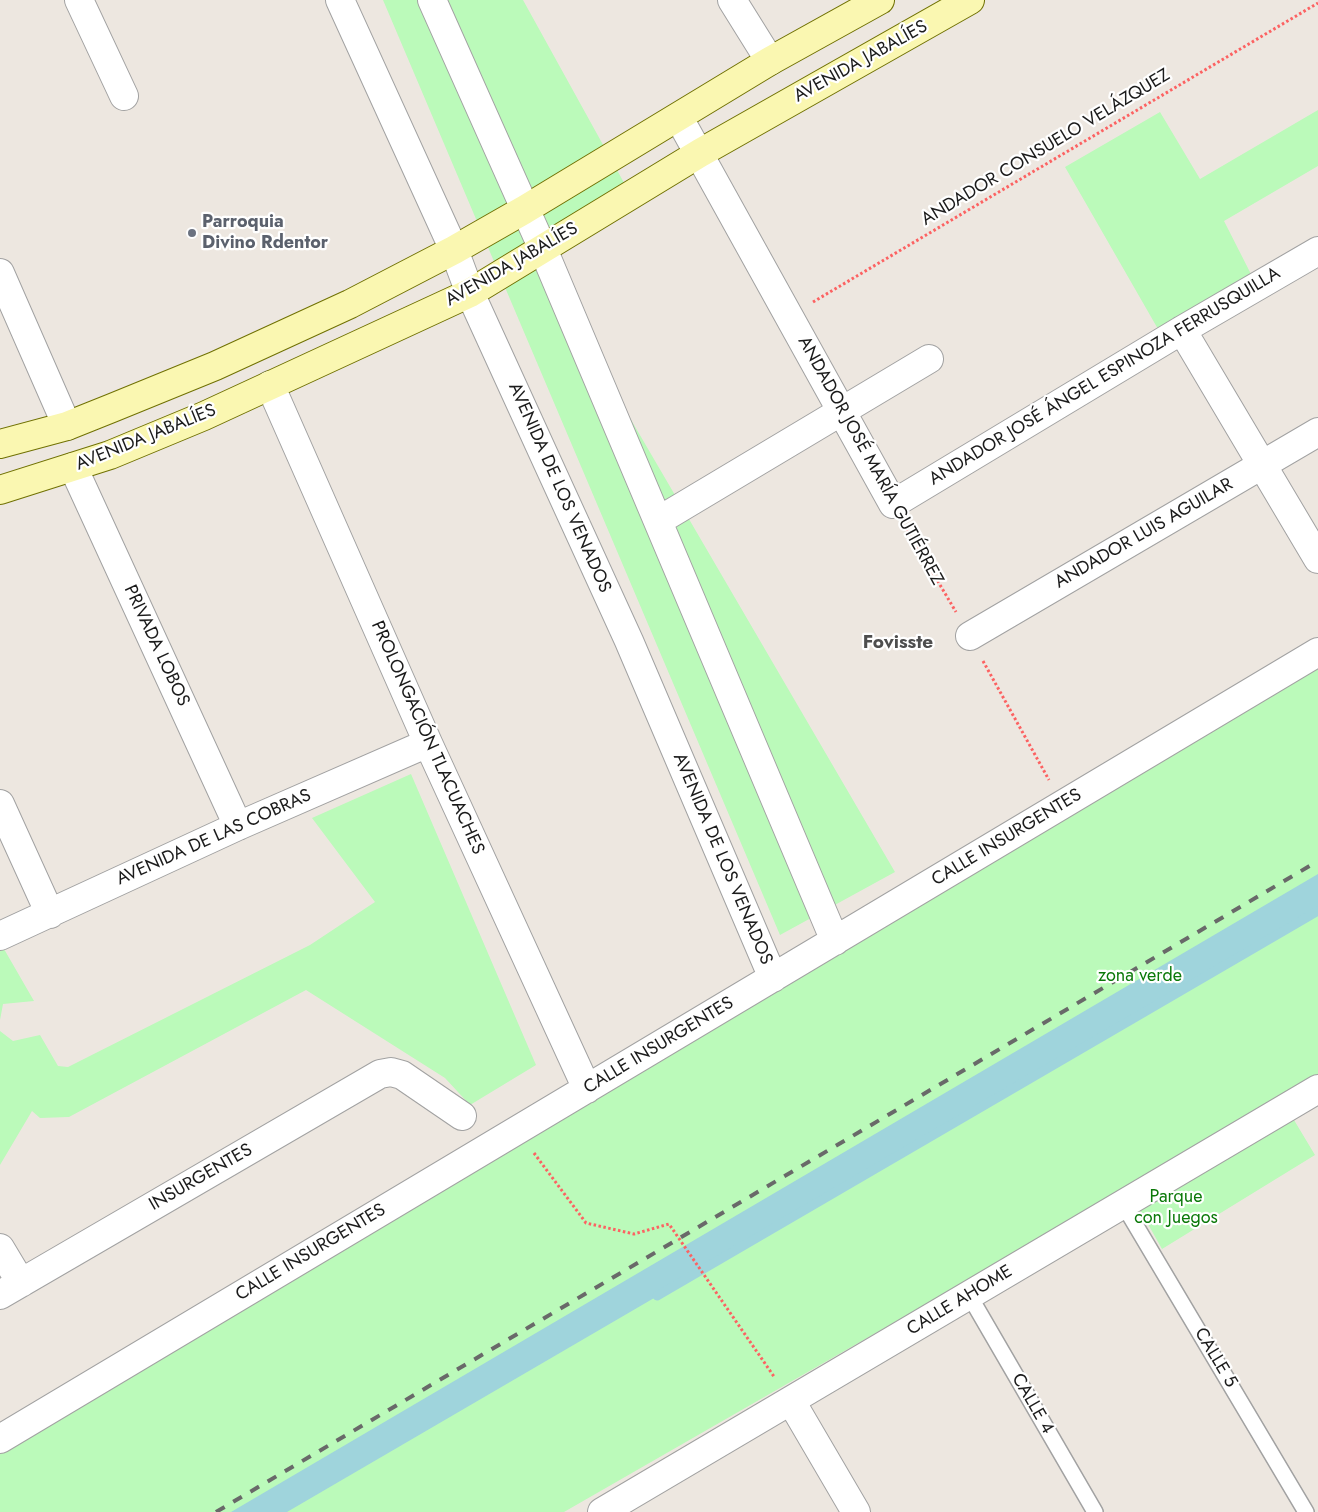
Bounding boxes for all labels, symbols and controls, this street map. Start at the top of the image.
street label: AVENIDA JABALÍES [790,16,932,108]
street label: ANDADOR CONSUELO VELÁZQUEZ [918,65,1174,231]
place label: Parroquia Divino Rdentor [202,212,328,254]
street label: AVENIDA JABALÍES [442,218,582,312]
marker: Parroquia Divino Rdentor [186,227,198,239]
street label: ANDADOR JOSÉ ÁNGEL ESPINOZA FERRUSQUILLA [926,263,1284,491]
street label: ANDADOR JOSÉ MARÍA GUTIÉRREZ [792,333,948,589]
street label: AVENIDA DE LOS VENADOS [503,380,615,596]
street label: AVENIDA JABALÍES [73,400,219,476]
street label: ANDADOR LUIS AGUILAR [1051,474,1237,594]
street label: PRIVADA LOBOS [118,582,194,710]
street label: PROLONGACIÓN TLACUACHES [366,618,488,858]
district label: Fovisste [863,632,933,654]
street label: AVENIDA DE LOS VENADOS [668,750,776,968]
street label: AVENIDA DE LAS COBRAS [113,785,315,891]
street label: CALLE INSURGENTES [928,785,1086,891]
park label: zona verde [1098,966,1182,988]
street label: CALLE INSURGENTES [580,993,738,1099]
street label: INSURGENTES [146,1140,256,1216]
park label: Parque con Juegos [1134,1187,1218,1230]
street label: CALLE INSURGENTES [232,1200,390,1306]
street label: CALLE AHOME [903,1261,1017,1341]
street label: CALLE 5 [1189,1324,1241,1392]
street label: CALLE 4 [1006,1370,1058,1438]

